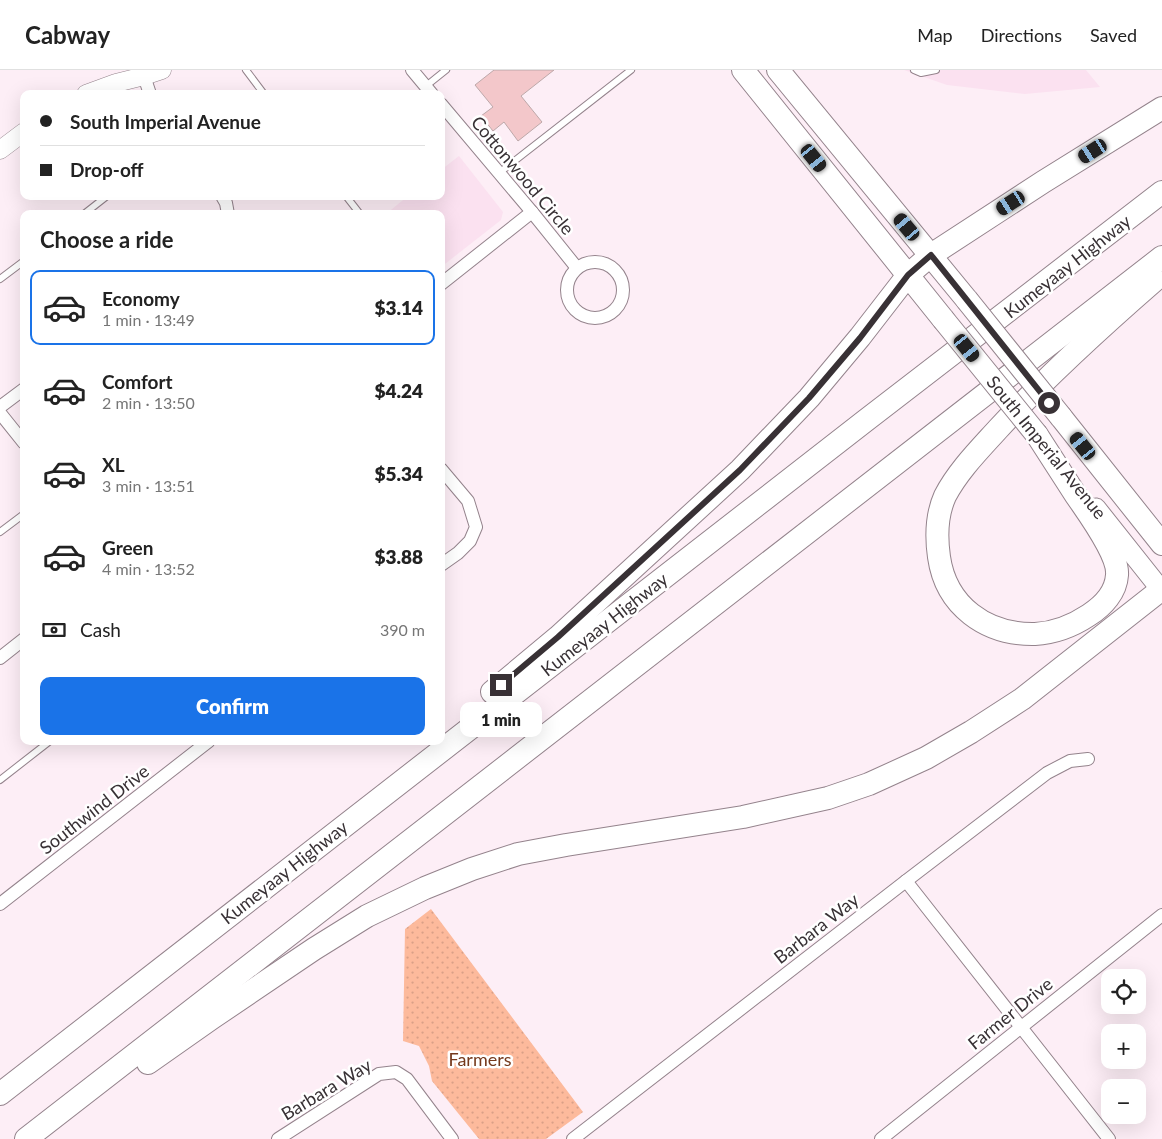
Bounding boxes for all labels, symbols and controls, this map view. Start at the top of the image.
text: Cabway [25,20,110,49]
text: Map [917,24,953,46]
text: Directions [981,24,1062,46]
text: Saved [1090,24,1137,46]
text: South Imperial Avenue [70,110,261,133]
street label: Cottonwood Circle [467,111,579,239]
car [1076,137,1109,165]
car [798,142,829,174]
text: Drop-off [70,158,144,181]
car [994,189,1027,217]
street label: Kumeyaay Highway [999,209,1135,322]
car [891,211,922,243]
text: Choose a ride [40,226,174,253]
icon: car [42,285,87,330]
text: Economy [102,287,180,310]
text: $3.14 [374,296,423,319]
text: 1 min · 13:49 [102,310,195,329]
car [951,332,982,364]
icon: car [42,368,87,413]
text: Comfort [102,370,173,393]
street label: South Imperial Avenue [982,371,1112,523]
text: $4.24 [374,379,423,402]
route start [1038,392,1060,414]
text: 2 min · 13:50 [102,393,195,412]
car [1067,430,1098,462]
icon: car [42,451,87,496]
text: XL [102,453,125,476]
text: $5.34 [374,462,423,485]
text: 3 min · 13:51 [102,476,195,495]
icon: car [42,534,87,579]
text: Green [102,536,153,559]
text: $3.88 [374,545,423,568]
text: 4 min · 13:52 [102,559,195,578]
street label: Kumeyaay Highway [536,567,672,680]
icon: cash [40,616,68,644]
text: Cash [80,618,121,641]
text: 390 m [380,620,425,639]
route end [490,674,512,696]
button: Confirm [40,677,425,735]
callout: 1 min [460,702,542,738]
text: 1 min [481,710,521,729]
street label: Southwind Drive [35,760,153,858]
street label: Kumeyaay Highway [216,815,352,928]
street label: Barbara Way [769,888,863,968]
map controls [1101,969,1146,1124]
button: locate [1101,969,1146,1014]
street label: Farmer Drive [963,972,1057,1054]
button: + [1101,1024,1146,1069]
park label: Farmers [448,1048,512,1070]
street label: Barbara Way [277,1053,376,1125]
button: − [1101,1079,1146,1124]

